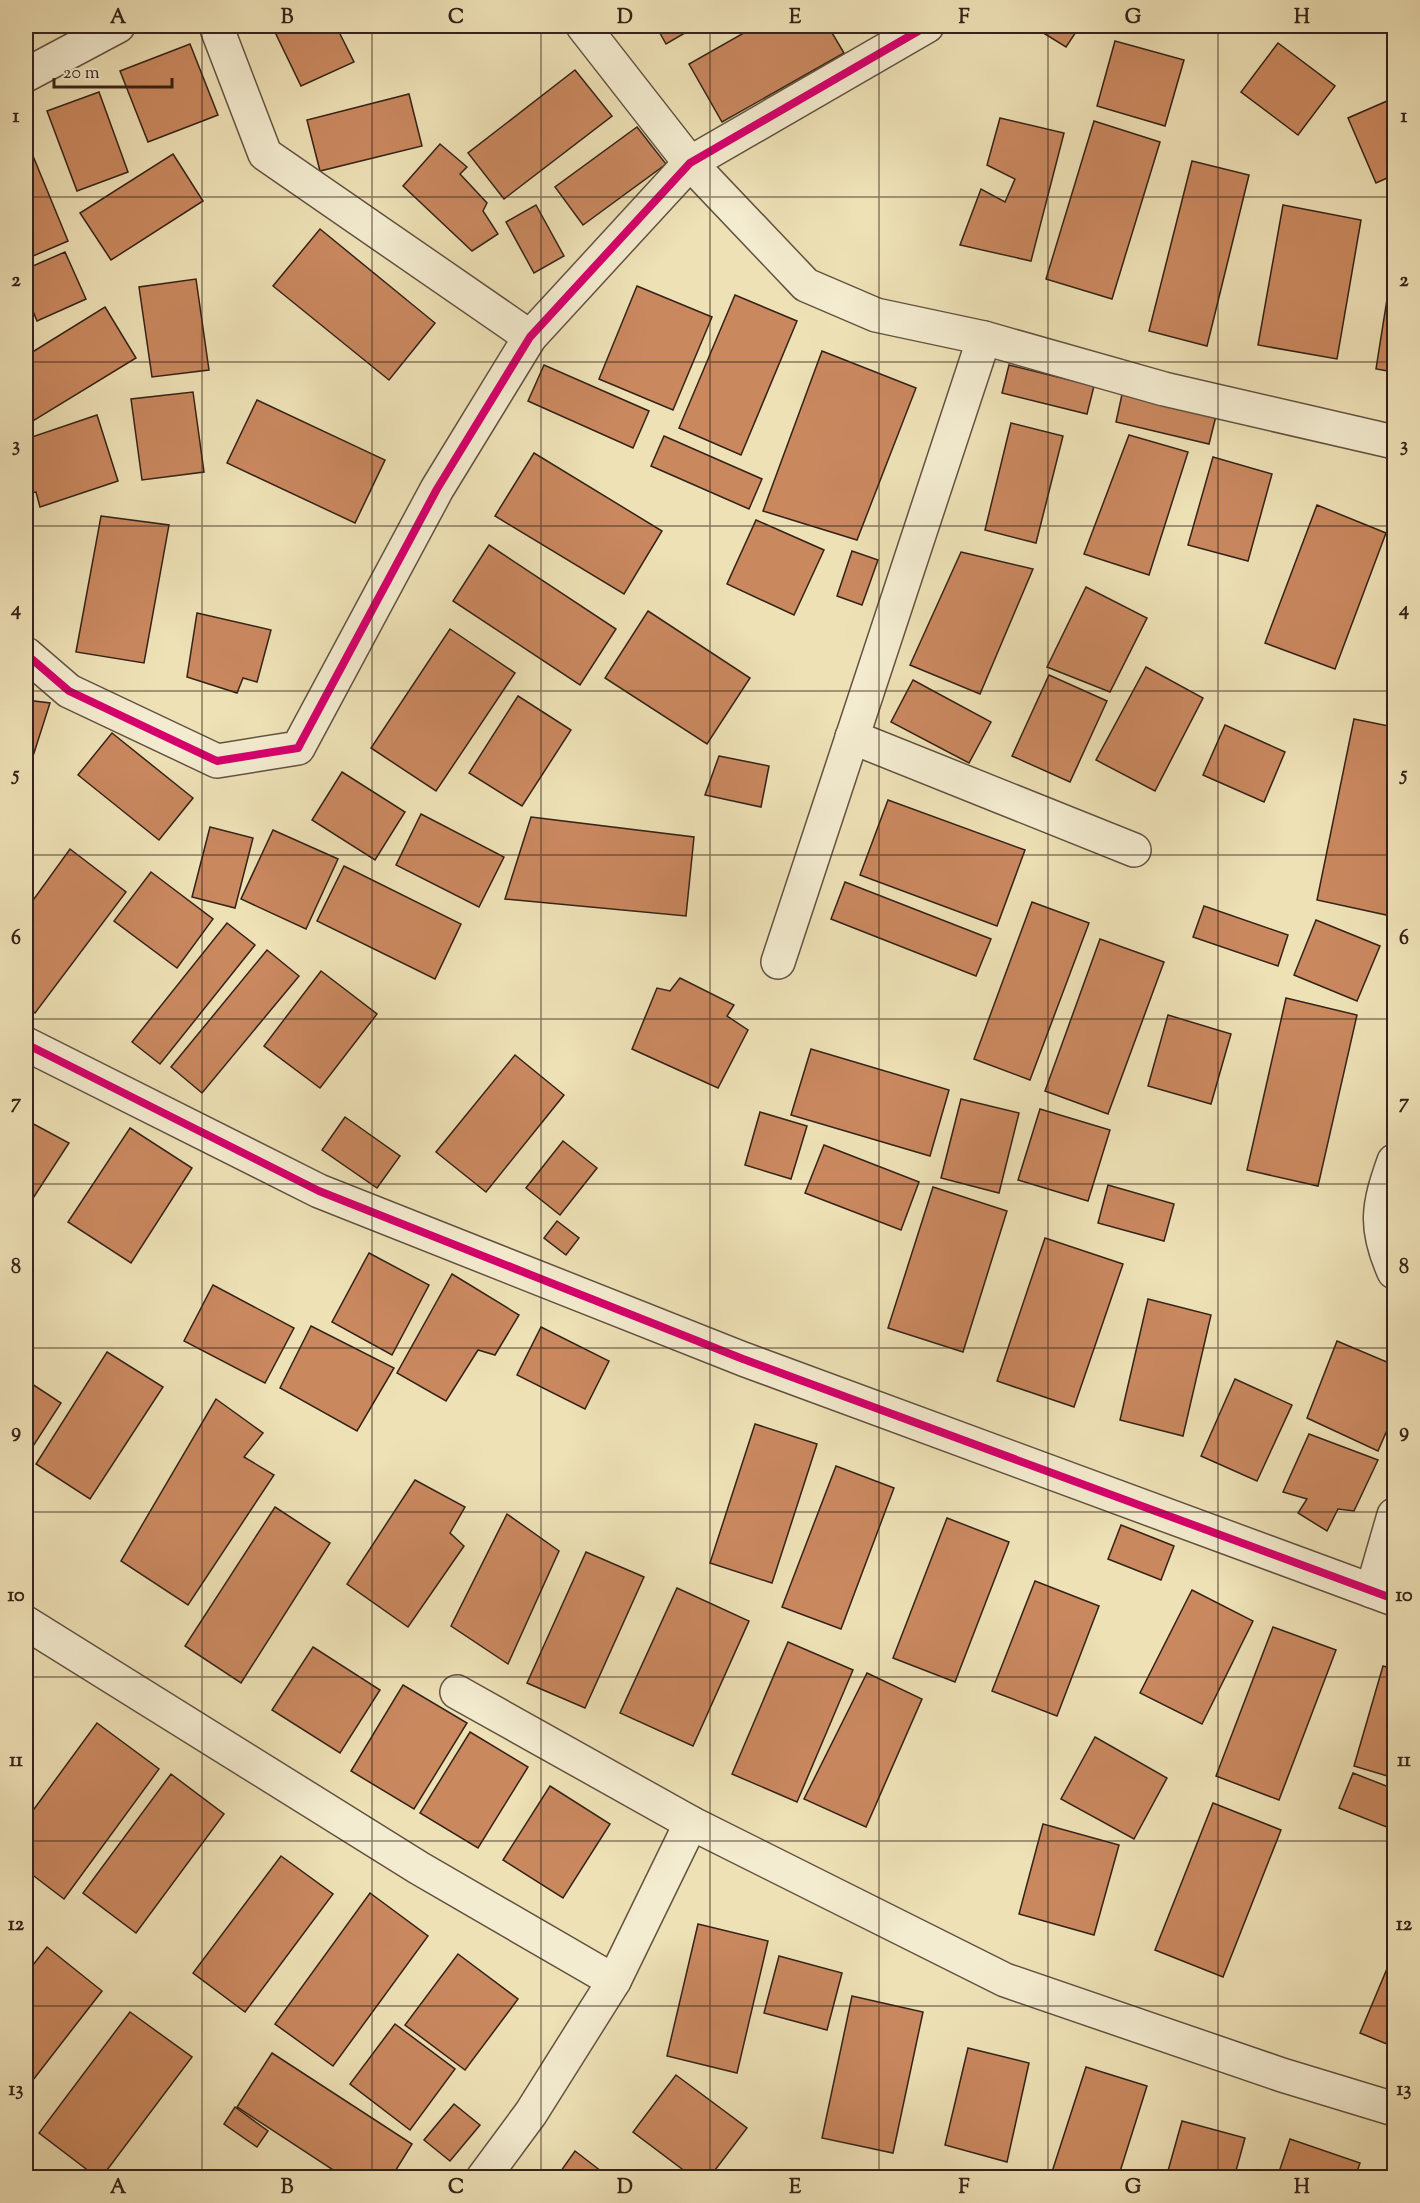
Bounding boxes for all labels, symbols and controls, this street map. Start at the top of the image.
text: A [110,4,127,33]
text: B [281,4,294,33]
text: C [448,4,464,33]
text: D [617,4,633,33]
text: E [789,4,802,33]
text: F [958,4,970,33]
text: G [1125,4,1142,33]
text: H [1294,4,1310,33]
scale bar [54,51,172,89]
text: 20 m [63,61,100,87]
text: 1 [13,103,20,132]
text: 1 [1401,103,1408,132]
text: 2 [11,267,21,296]
text: 2 [1399,267,1409,296]
text: 3 [12,432,20,461]
text: 3 [1400,432,1408,461]
text: 4 [10,596,21,625]
text: 4 [1398,596,1409,625]
text: 5 [11,761,20,790]
text: 5 [1399,761,1408,790]
text: 6 [11,925,21,954]
text: 6 [1399,925,1409,954]
text: 7 [11,1089,22,1118]
text: 7 [1399,1089,1410,1118]
text: 8 [11,1254,21,1283]
text: 8 [1399,1254,1409,1283]
text: 9 [11,1418,21,1447]
text: 9 [1399,1418,1409,1447]
text: 10 [7,1582,25,1611]
text: 10 [1395,1582,1413,1611]
text: 11 [9,1747,23,1776]
text: 11 [1397,1747,1411,1776]
text: 12 [8,1911,25,1940]
text: 12 [1396,1911,1413,1940]
text: 13 [9,2076,23,2105]
text: 13 [1397,2076,1411,2105]
text: A [110,2174,127,2203]
text: B [281,2174,294,2203]
text: C [448,2174,464,2203]
text: D [617,2174,633,2203]
text: E [789,2174,802,2203]
text: F [958,2174,970,2203]
text: G [1125,2174,1142,2203]
text: H [1294,2174,1310,2203]

